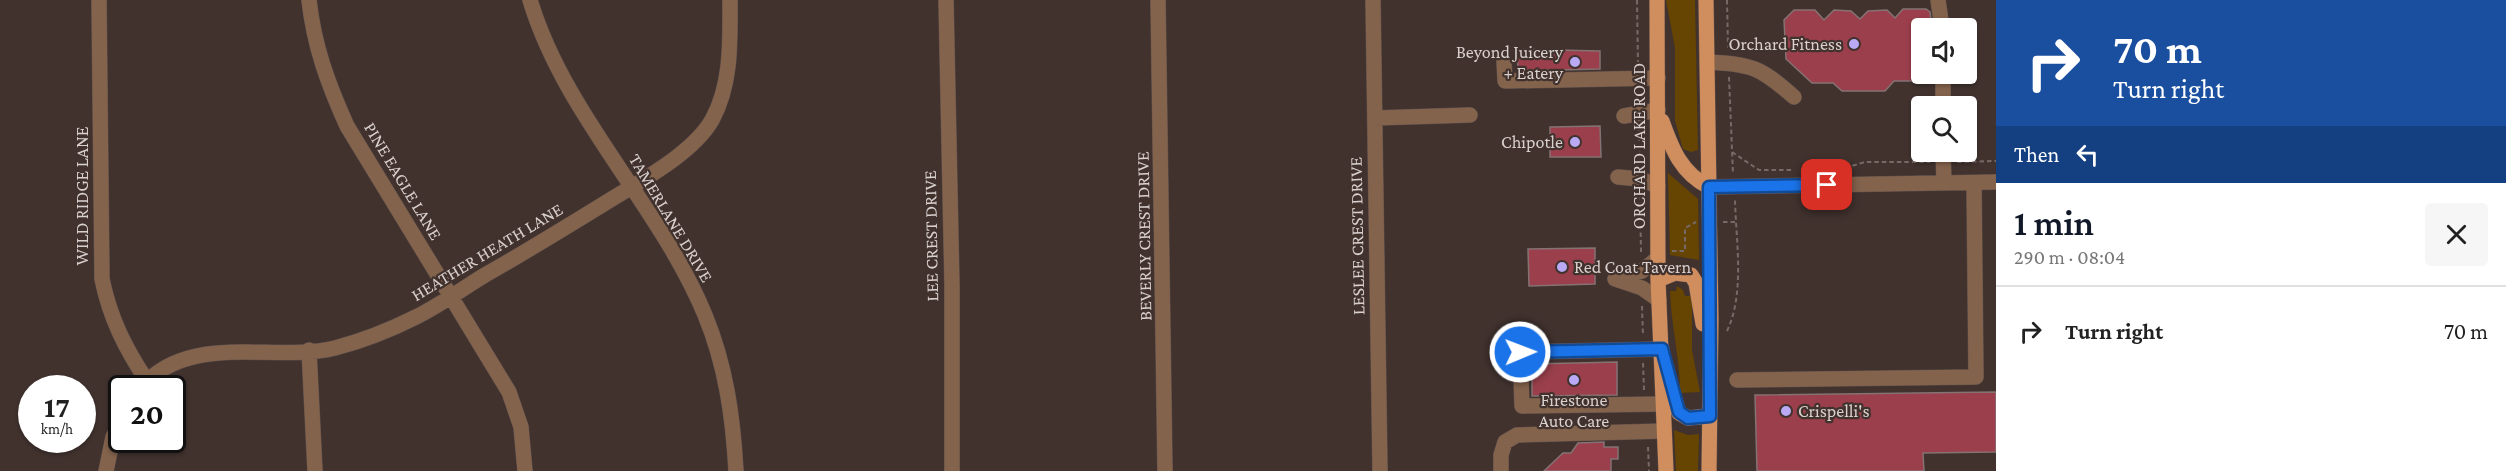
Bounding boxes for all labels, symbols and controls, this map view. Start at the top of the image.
map controls [1911,18,1977,162]
button: sound [1911,18,1977,84]
icon: right [2014,24,2092,102]
text: 70 m [2113,25,2202,72]
place label: Orchard Fitness [1729,34,1842,54]
marker: Orchard Fitness [1847,37,1861,51]
place label: Beyond Juicery + Eatery [1456,42,1564,83]
marker: Beyond Juicery + Eatery [1568,55,1582,69]
street label: ORCHARD LAKE ROAD [1629,63,1649,229]
text: Turn right [2113,74,2224,104]
button: search [1911,96,1977,162]
street label: PINE EAGLE LANE [360,119,446,244]
street label: WILD RIDGE LANE [72,126,92,266]
place label: Chipotle [1501,132,1563,152]
marker: Chipotle [1568,135,1582,149]
icon: left [2071,138,2104,171]
text: Then [2014,142,2059,167]
street label: TAMERLANE DRIVE [625,150,717,286]
street label: BEVERLY CREST DRIVE [1133,151,1155,321]
street label: LESLEE CREST DRIVE [1346,156,1368,315]
pin [1801,159,1852,210]
icon: arrive [1810,168,1843,201]
street label: LEE CREST DRIVE [920,170,942,302]
street label: HEATHER HEATH LANE [408,199,566,305]
text: 1 min [2014,203,2094,243]
button: close [2425,203,2488,266]
text: 290 m · 08:04 [2014,246,2125,268]
place label: Red Coat Tavern [1574,257,1692,277]
marker: Red Coat Tavern [1555,260,1569,274]
icon: right [2014,315,2047,348]
text: Turn right [2065,319,2163,344]
text: 70 m [2444,319,2488,344]
position arrow [1488,320,1552,384]
marker: Firestone Auto Care [1567,373,1581,387]
speed limit sign: 20 [108,375,186,453]
text: 17 [44,390,70,423]
place label: Firestone Auto Care [1539,390,1609,431]
place label: Crispelli's [1798,401,1870,421]
marker: Crispelli's [1779,404,1793,418]
text: km/h [41,421,73,437]

